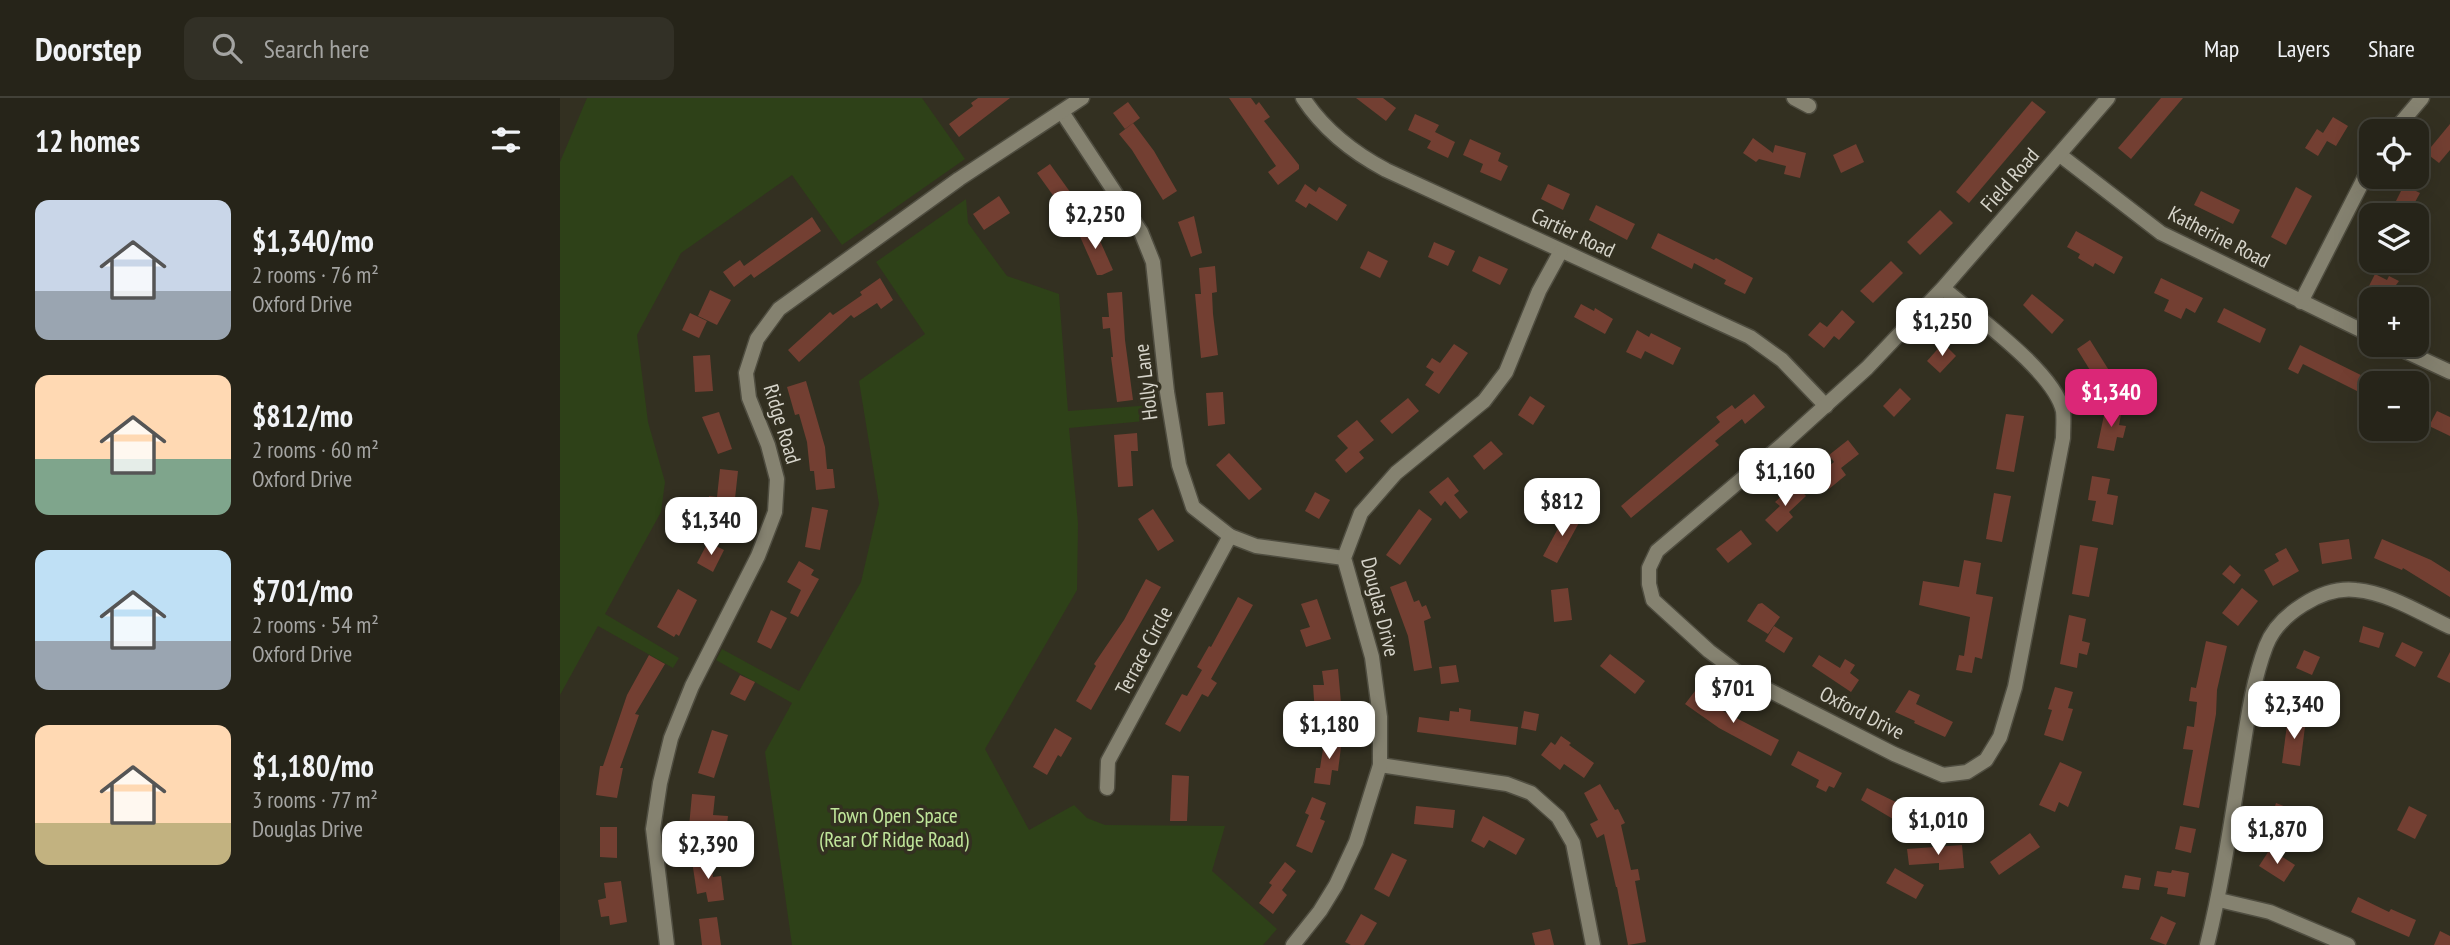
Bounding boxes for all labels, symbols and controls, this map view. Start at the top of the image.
search box [184,17,674,80]
text: Doorstep [35,27,142,70]
icon: search [208,29,246,67]
text: Search here [264,32,369,65]
text: Map [2204,33,2239,64]
text: Layers [2277,33,2330,64]
text: Share [2368,33,2415,64]
map controls [2359,119,2429,441]
button: locate [2359,119,2429,189]
text: 12 homes [35,121,140,160]
icon: filters [487,121,525,159]
street label: Field Road [1974,142,2045,217]
pin: $2,250 [1038,192,1152,251]
text: $2,250 [1065,199,1125,228]
street label: Katherine Road [2164,199,2275,274]
street label: Cartier Road [1527,201,1619,264]
button: layers [2359,203,2429,273]
text: $1,340/mo [252,221,374,260]
icon: home [91,228,175,312]
text: 2 rooms · 76 m² [252,260,379,289]
button: + [2359,287,2429,357]
text: Oxford Drive [252,289,352,318]
pin: $1,250 [1885,299,1999,358]
text: $1,250 [1912,306,1972,335]
street label: Holly Lane [1127,342,1164,422]
pin: $1,340 [2054,370,2168,429]
button: − [2359,371,2429,441]
text: $1,340 [2081,377,2141,406]
street label: Ridge Road [758,381,807,467]
text: $812/mo [252,396,353,435]
icon: home [91,403,175,487]
text: 2 rooms · 60 m² [252,435,379,464]
pin: $1,160 [1728,448,1842,508]
text: $1,160 [1755,456,1815,485]
text: Oxford Drive [252,464,352,493]
pin: $812 [1521,478,1603,538]
text: $812 [1540,486,1584,515]
pin: $1,340 [654,498,768,557]
text: $1,340 [681,505,741,534]
street label: Douglas Drive [1355,554,1406,659]
text: $701/mo [252,571,353,610]
icon: home [91,578,175,662]
street label: Terrace Circle [1109,602,1178,700]
text: 2 rooms · 54 m² [252,610,379,639]
text: Oxford Drive [252,639,352,668]
pin: $701 [1692,666,1774,725]
text: $701 [1711,673,1755,702]
street label: Oxford Drive [1815,680,1909,745]
pin: $2,340 [2237,682,2351,741]
text: $2,340 [2264,689,2324,718]
pin: $1,180 [1272,702,1386,761]
text: $1,180 [1299,709,1359,738]
text: $1,180/mo [252,746,374,785]
icon: home [91,753,175,837]
text: 3 rooms · 77 m² [252,785,378,814]
pin: $1,010 [1881,798,1995,857]
park label: Town Open Space (Rear Of Ridge Road) [819,802,969,853]
text: $1,010 [1908,805,1968,834]
pin: $1,870 [2220,806,2334,866]
text: Douglas Drive [252,814,363,843]
text: $1,870 [2247,814,2307,843]
pin: $2,390 [651,822,765,881]
text: $2,390 [678,829,738,858]

